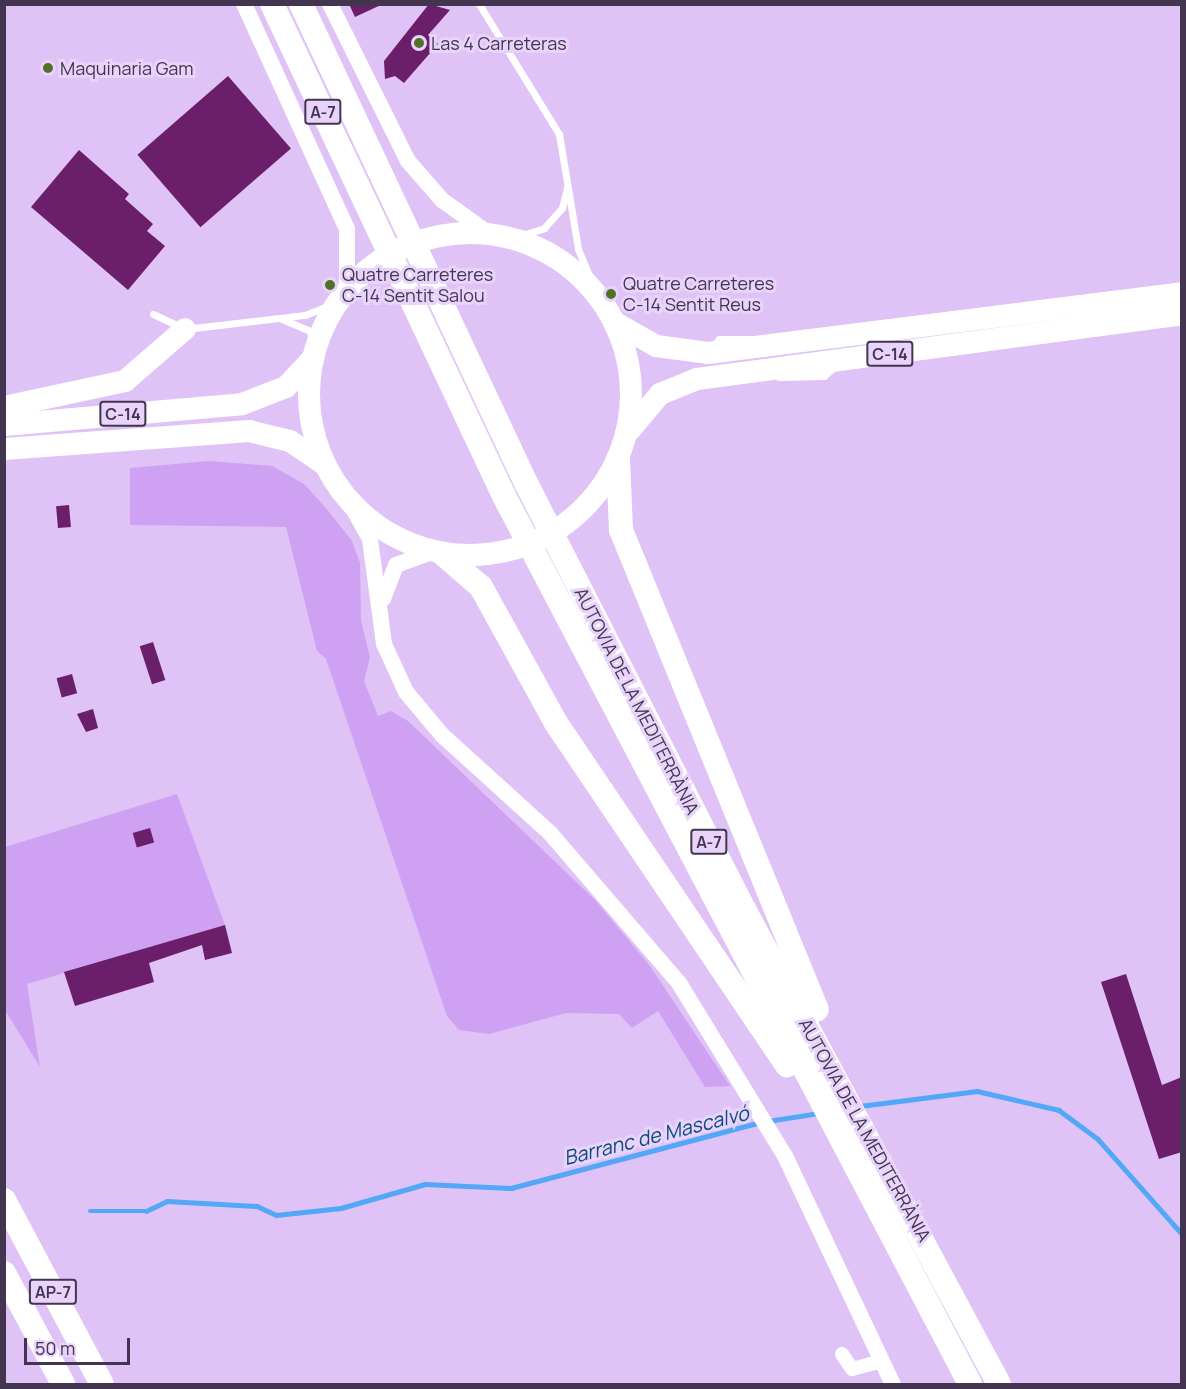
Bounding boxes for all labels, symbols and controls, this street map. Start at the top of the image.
place label: Las 4 Carreteras [431,32,567,54]
marker: Las 4 Carreteras [412,36,426,50]
place label: Maquinaria Gam [60,57,194,79]
marker: Maquinaria Gam [41,61,55,75]
road number: A-7 [304,99,342,125]
place label: Quatre Carreteres C-14 Sentit Salou [342,264,493,306]
place label: Quatre Carreteres C-14 Sentit Reus [623,273,774,316]
marker: Quatre Carreteres C-14 Sentit Salou [323,278,337,292]
marker: Quatre Carreteres C-14 Sentit Reus [604,287,618,301]
road number: C-14 [866,341,914,367]
road number: C-14 [99,401,147,427]
street label: AUTOVIA DE LA MEDITERRÀNIA [570,584,704,818]
road number: A-7 [690,829,728,855]
street label: AUTOVIA DE LA MEDITERRÀNIA [795,1015,935,1245]
water label: Barranc de Mascalvó [561,1100,751,1170]
road number: AP-7 [28,1279,78,1305]
scale bar [27,1326,134,1364]
text: 50 m [35,1336,75,1360]

